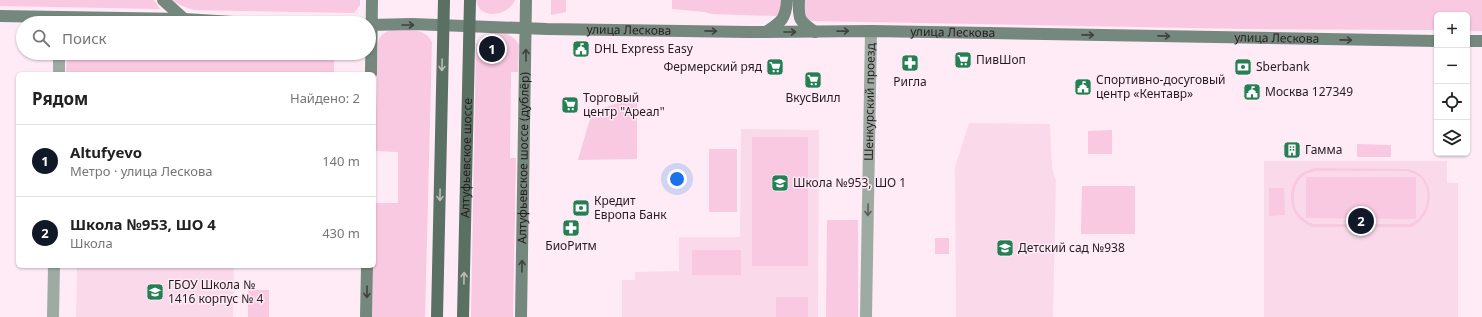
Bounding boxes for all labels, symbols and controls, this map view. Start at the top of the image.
map controls [1434,12,1470,156]
button: + [1434,12,1470,48]
search box [16,16,376,60]
one-way arrow [401,21,414,28]
street label: улица Лескова [586,21,671,39]
street label: улица Лескова [910,23,995,41]
icon: search [30,27,52,49]
one-way arrow [704,27,717,35]
one-way arrow [836,27,849,35]
text: Поиск [62,28,107,48]
one-way arrow [783,28,796,36]
street label: улица Лескова [1234,28,1319,47]
one-way arrow [1081,31,1094,38]
one-way arrow [1157,32,1170,40]
pin: 1 [479,34,505,64]
one-way arrow [1339,36,1352,43]
public building icon: DHL Express Easy [571,39,591,59]
place label: DHL Express Easy [594,40,694,57]
street label: Шенкурский проезд [860,42,879,161]
button: − [1434,48,1470,84]
one-way arrow [522,49,530,62]
supermarket icon: ПивШоп [953,50,973,70]
place label: ПивШоп [976,51,1026,68]
pharmacy icon: Ригла [900,53,920,73]
supermarket icon: Фермерский ряд [765,57,785,77]
bank icon: Sberbank [1233,57,1253,77]
one-way arrow [438,58,446,71]
place label: Фермерский ряд [663,58,763,75]
place label: Sberbank [1256,58,1310,75]
supermarket icon: ВкусВилл [803,70,823,90]
place label: Спортивно-досуговый центр «Кентавр» [1096,71,1225,102]
street label: Алтуфьевское шоссе (дублёр) [513,72,533,244]
place label: Ригла [893,73,927,90]
public building icon: Спортивно-досуговый центр «Кентавр» [1073,77,1093,97]
public building icon: Москва 127349 [1242,82,1262,102]
place label: Москва 127349 [1265,83,1353,100]
button: locate [1434,84,1470,120]
text: Рядом [32,87,88,110]
text: Найдено: 2 [290,89,360,107]
place label: Торговый центр "Ареал" [583,89,665,120]
place label: ВкусВилл [785,89,841,106]
supermarket icon: Торговый центр "Ареал" [560,95,580,115]
street label: Алтуфьевское шоссе [456,98,476,218]
button: layers [1434,120,1470,156]
building icon: Гамма [1282,140,1302,160]
place label: Гамма [1305,141,1342,158]
text: Altufyevo [70,142,142,162]
text: 1 [41,152,49,170]
text: 140 m [322,152,360,170]
text: Метро · улица Лескова [70,162,213,180]
your location [667,169,687,189]
school or university icon: Школа №953, ШО 1 [770,173,790,193]
place label: Школа №953, ШО 1 [793,174,906,191]
one-way arrow [436,188,443,201]
place label: Кредит Европа Банк [594,192,667,223]
bank icon: Кредит Европа Банк [571,198,591,218]
one-way arrow [864,203,872,216]
pin: 2 [1348,206,1374,236]
text: Школа №953, ШО 4 [70,214,216,234]
pharmacy icon: БиоРитм [561,218,581,238]
text: 2 [41,224,49,242]
text: 430 m [322,224,360,242]
text: Школа [70,234,113,252]
place label: БиоРитм [545,237,597,254]
school or university icon: Детский сад №938 [995,238,1015,258]
place label: Детский сад №938 [1018,239,1125,256]
one-way arrow [518,260,526,273]
one-way arrow [460,272,468,285]
place label: ГБОУ Школа № 1416 корпус № 4 [168,276,264,307]
school or university icon: ГБОУ Школа № 1416 корпус № 4 [145,282,165,302]
one-way arrow [363,285,371,298]

